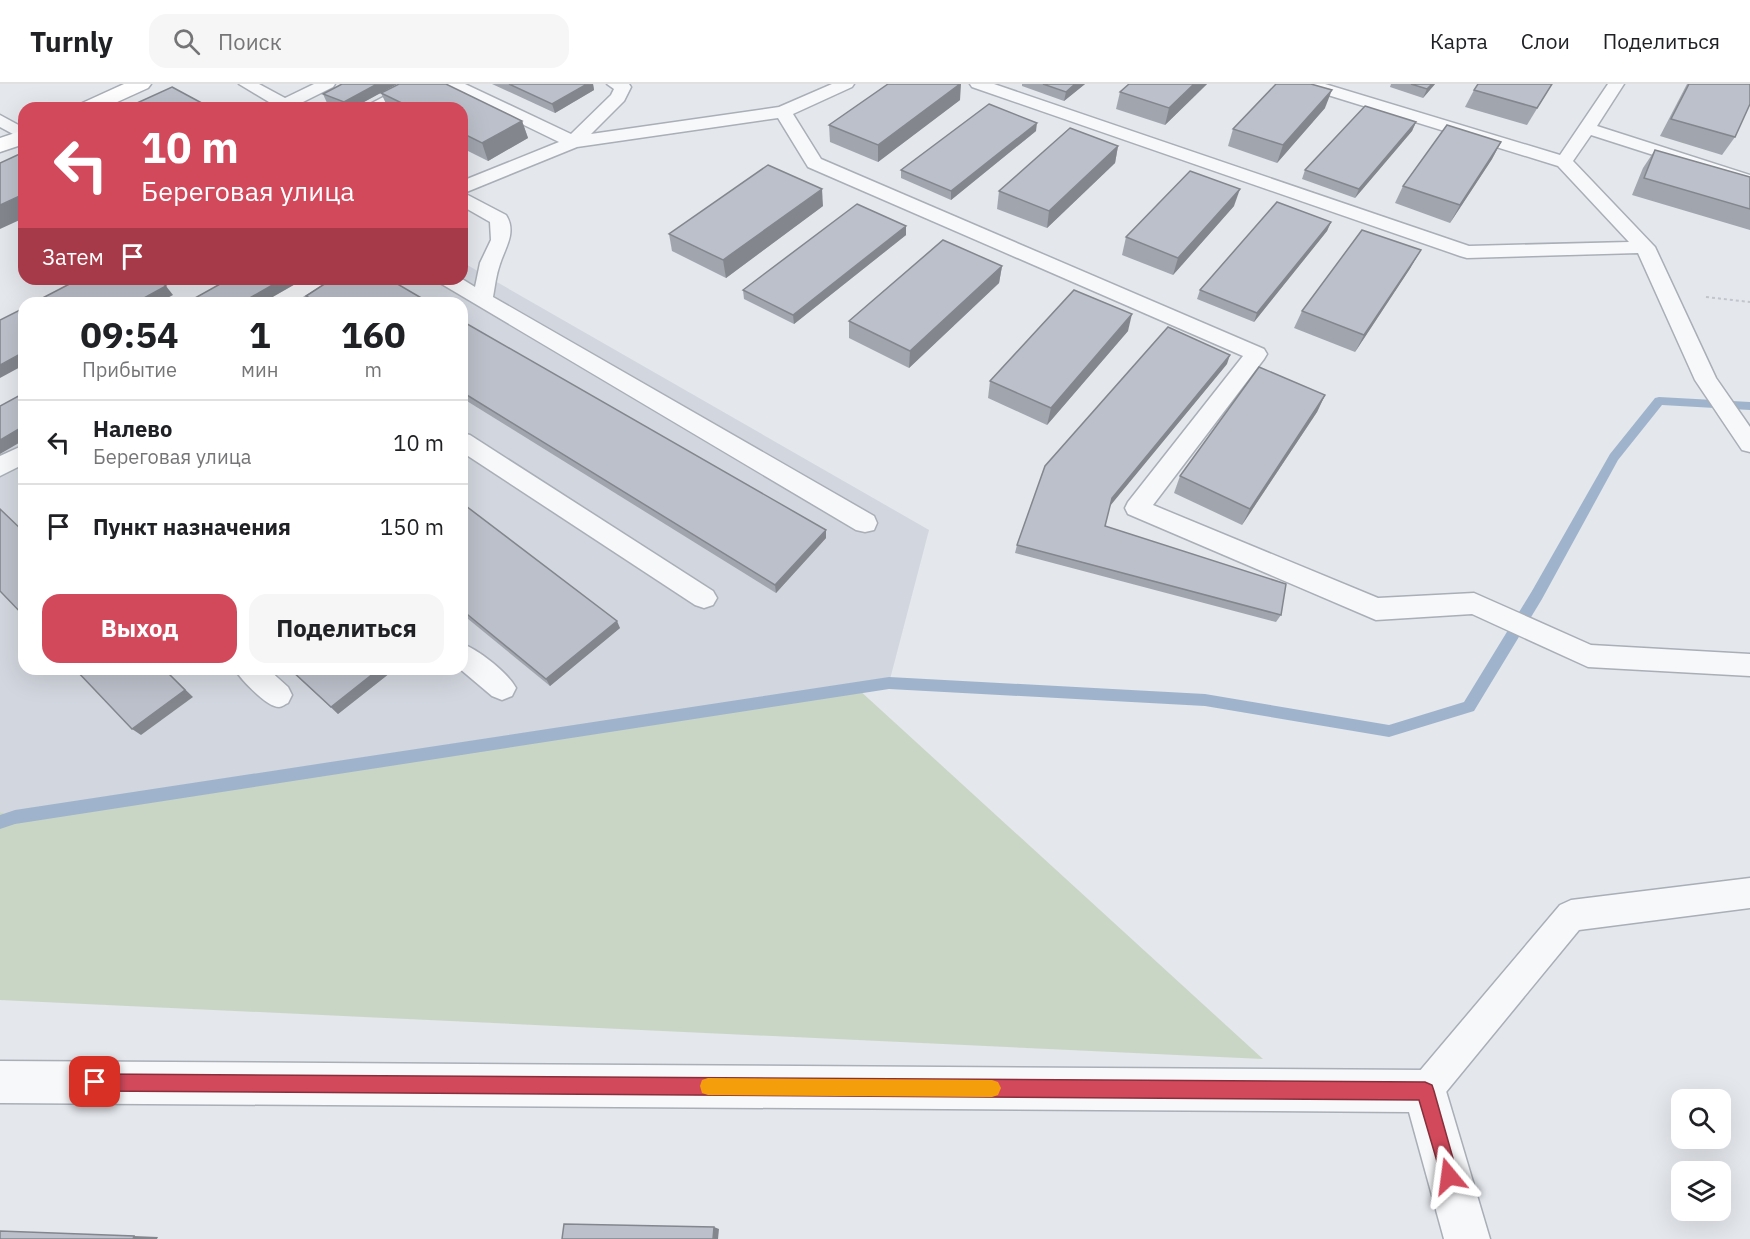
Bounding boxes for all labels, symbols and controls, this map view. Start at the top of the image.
search box [149,14,569,68]
text: Turnly [30,23,113,60]
icon: search [170,25,203,58]
text: Поиск [218,27,282,56]
text: Карта [1430,27,1488,55]
text: Слои [1521,27,1570,55]
text: Поделиться [1603,27,1720,55]
text: 10 m [141,120,239,175]
icon: left [42,126,120,204]
text: Береговая улица [141,173,355,208]
icon: arrive [116,240,149,273]
text: Затем [42,242,104,271]
text: 09:54 [80,311,179,358]
text: 1 [249,311,271,358]
text: 160 [341,311,406,358]
text: Прибытие [82,356,177,383]
text: мин [241,356,278,383]
text: m [364,356,382,383]
text: Налево [93,414,172,443]
icon: left [42,426,75,459]
text: 10 m [393,428,444,457]
text: Береговая улица [93,443,251,470]
icon: arrive [42,510,75,543]
text: Пункт назначения [93,512,291,541]
text: 150 m [380,512,444,541]
button: Выход [42,594,237,663]
button: Поделиться [249,594,444,663]
pin [69,1056,120,1107]
icon: arrive [78,1065,111,1098]
map controls [1671,1089,1731,1221]
button: search [1671,1089,1731,1149]
position arrow [1417,1144,1481,1208]
button: layers [1671,1161,1731,1221]

